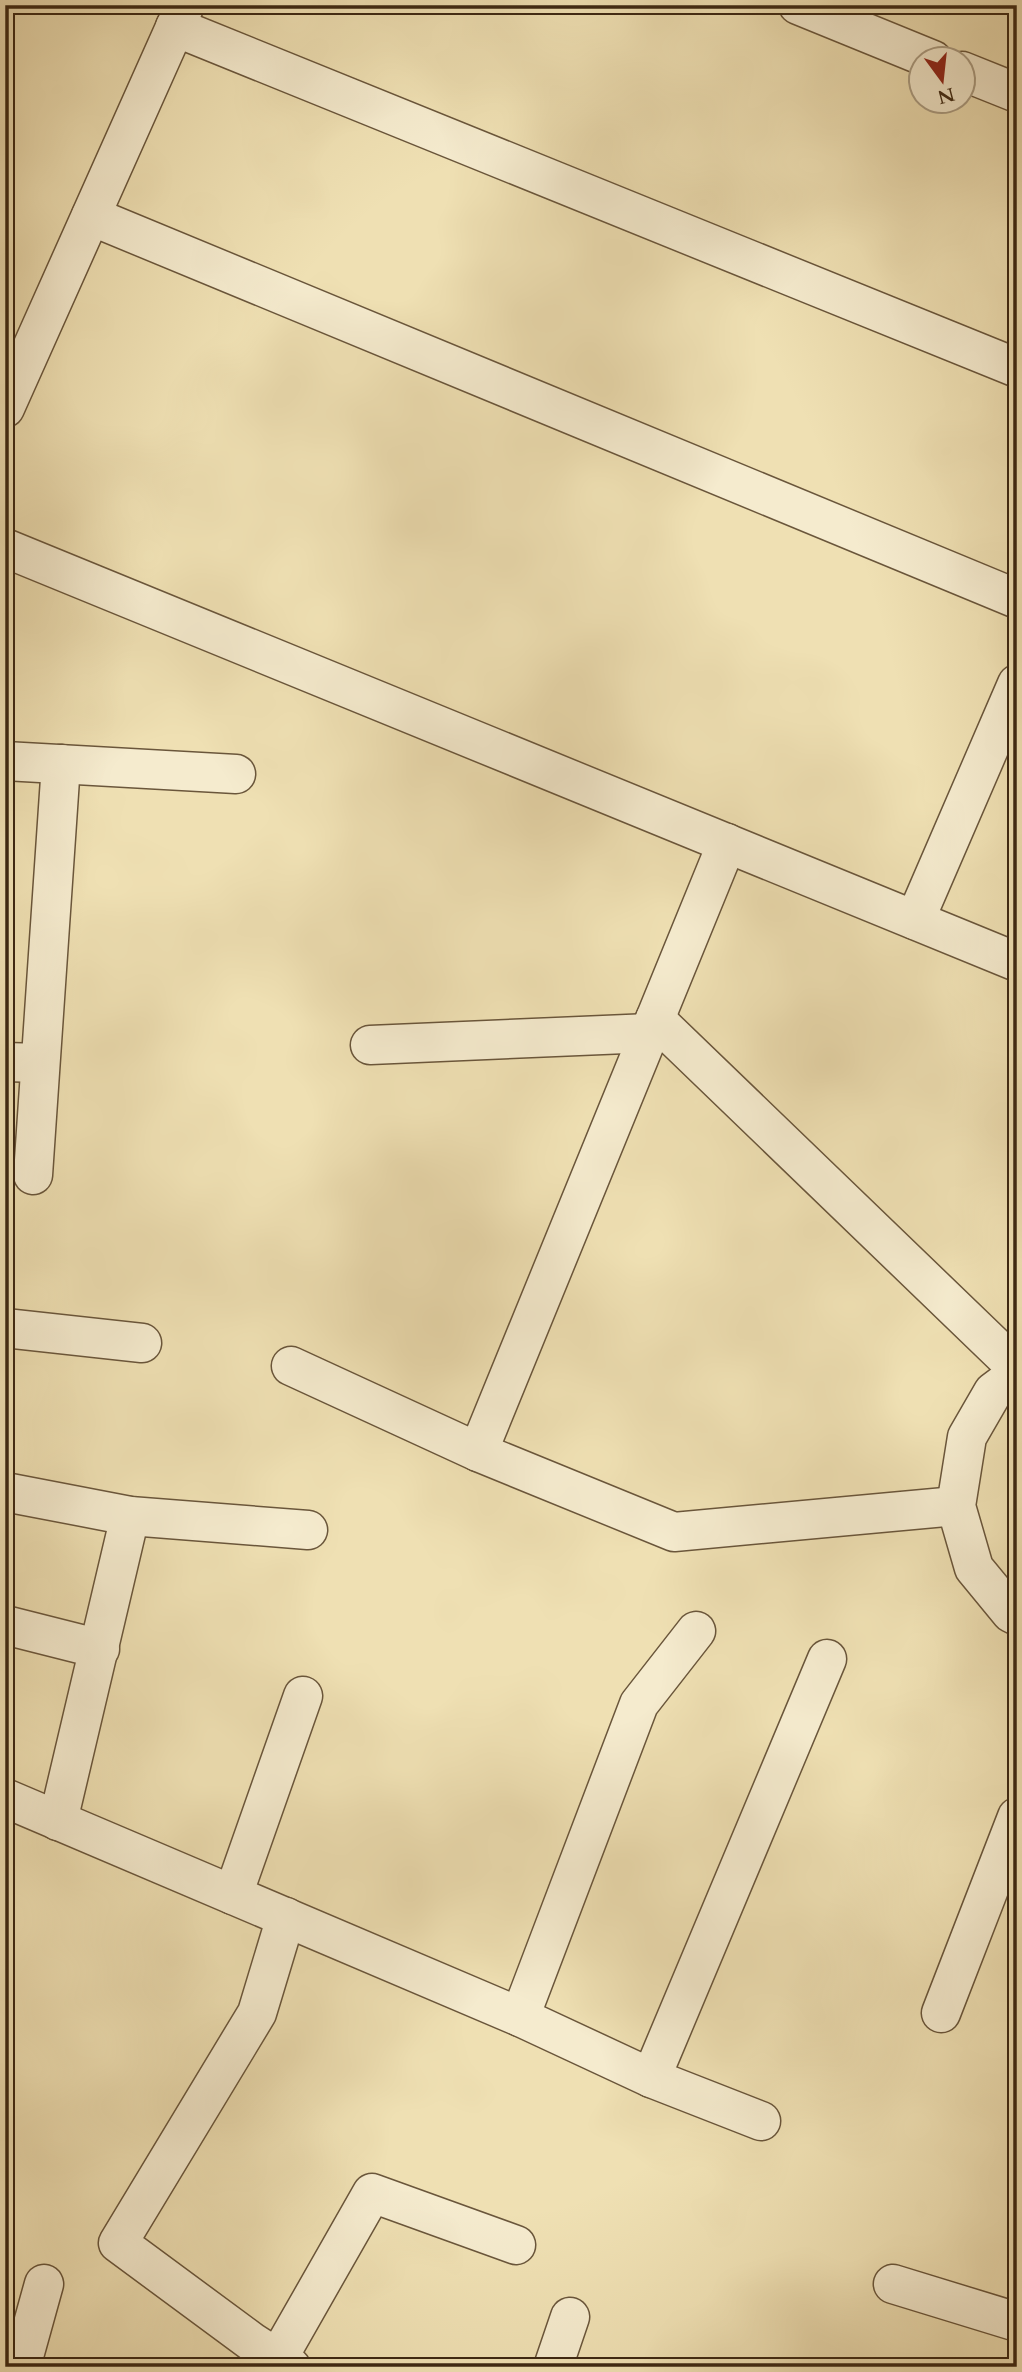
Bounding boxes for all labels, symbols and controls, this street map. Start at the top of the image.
north arrow [906,46,976,116]
text: N [934,81,957,110]

